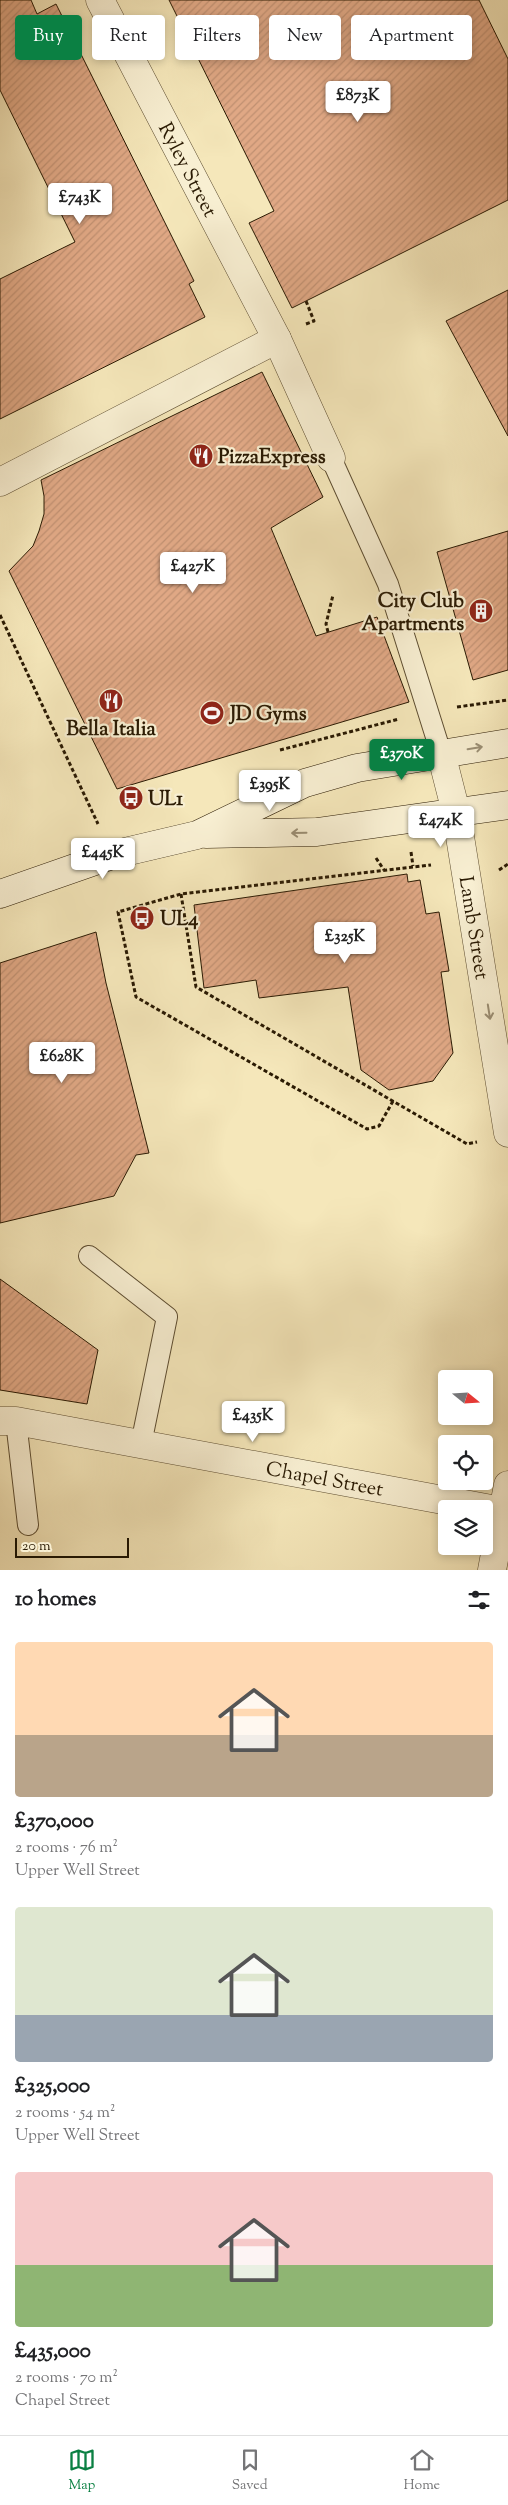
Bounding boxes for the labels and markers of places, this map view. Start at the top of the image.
pin: £873K [323,80,393,123]
pin: £743K [45,182,115,225]
restaurant icon: PizzaExpress [188,443,214,469]
place label: PizzaExpress [218,444,326,473]
pin: £427K [158,552,228,594]
place label: City Club Apartments [362,588,464,640]
building icon: City Club Apartments [468,598,494,624]
restaurant icon: Bella Italia [98,688,124,714]
sports icon: JD Gyms [199,700,225,726]
place label: JD Gyms [228,701,307,730]
place label: Bella Italia [66,716,157,745]
pin: £370K [367,738,437,781]
pin: £395K [235,770,305,812]
bus stop icon: UL1 [118,785,144,811]
place label: UL1 [148,786,183,815]
pin: £474K [406,806,476,848]
pin: £445K [68,838,138,880]
bus stop icon: UL4 [129,905,155,931]
place label: UL4 [160,906,198,935]
pin: £325K [310,922,380,964]
pin: £628K [27,1042,97,1084]
pin: £435K [218,1400,288,1443]

